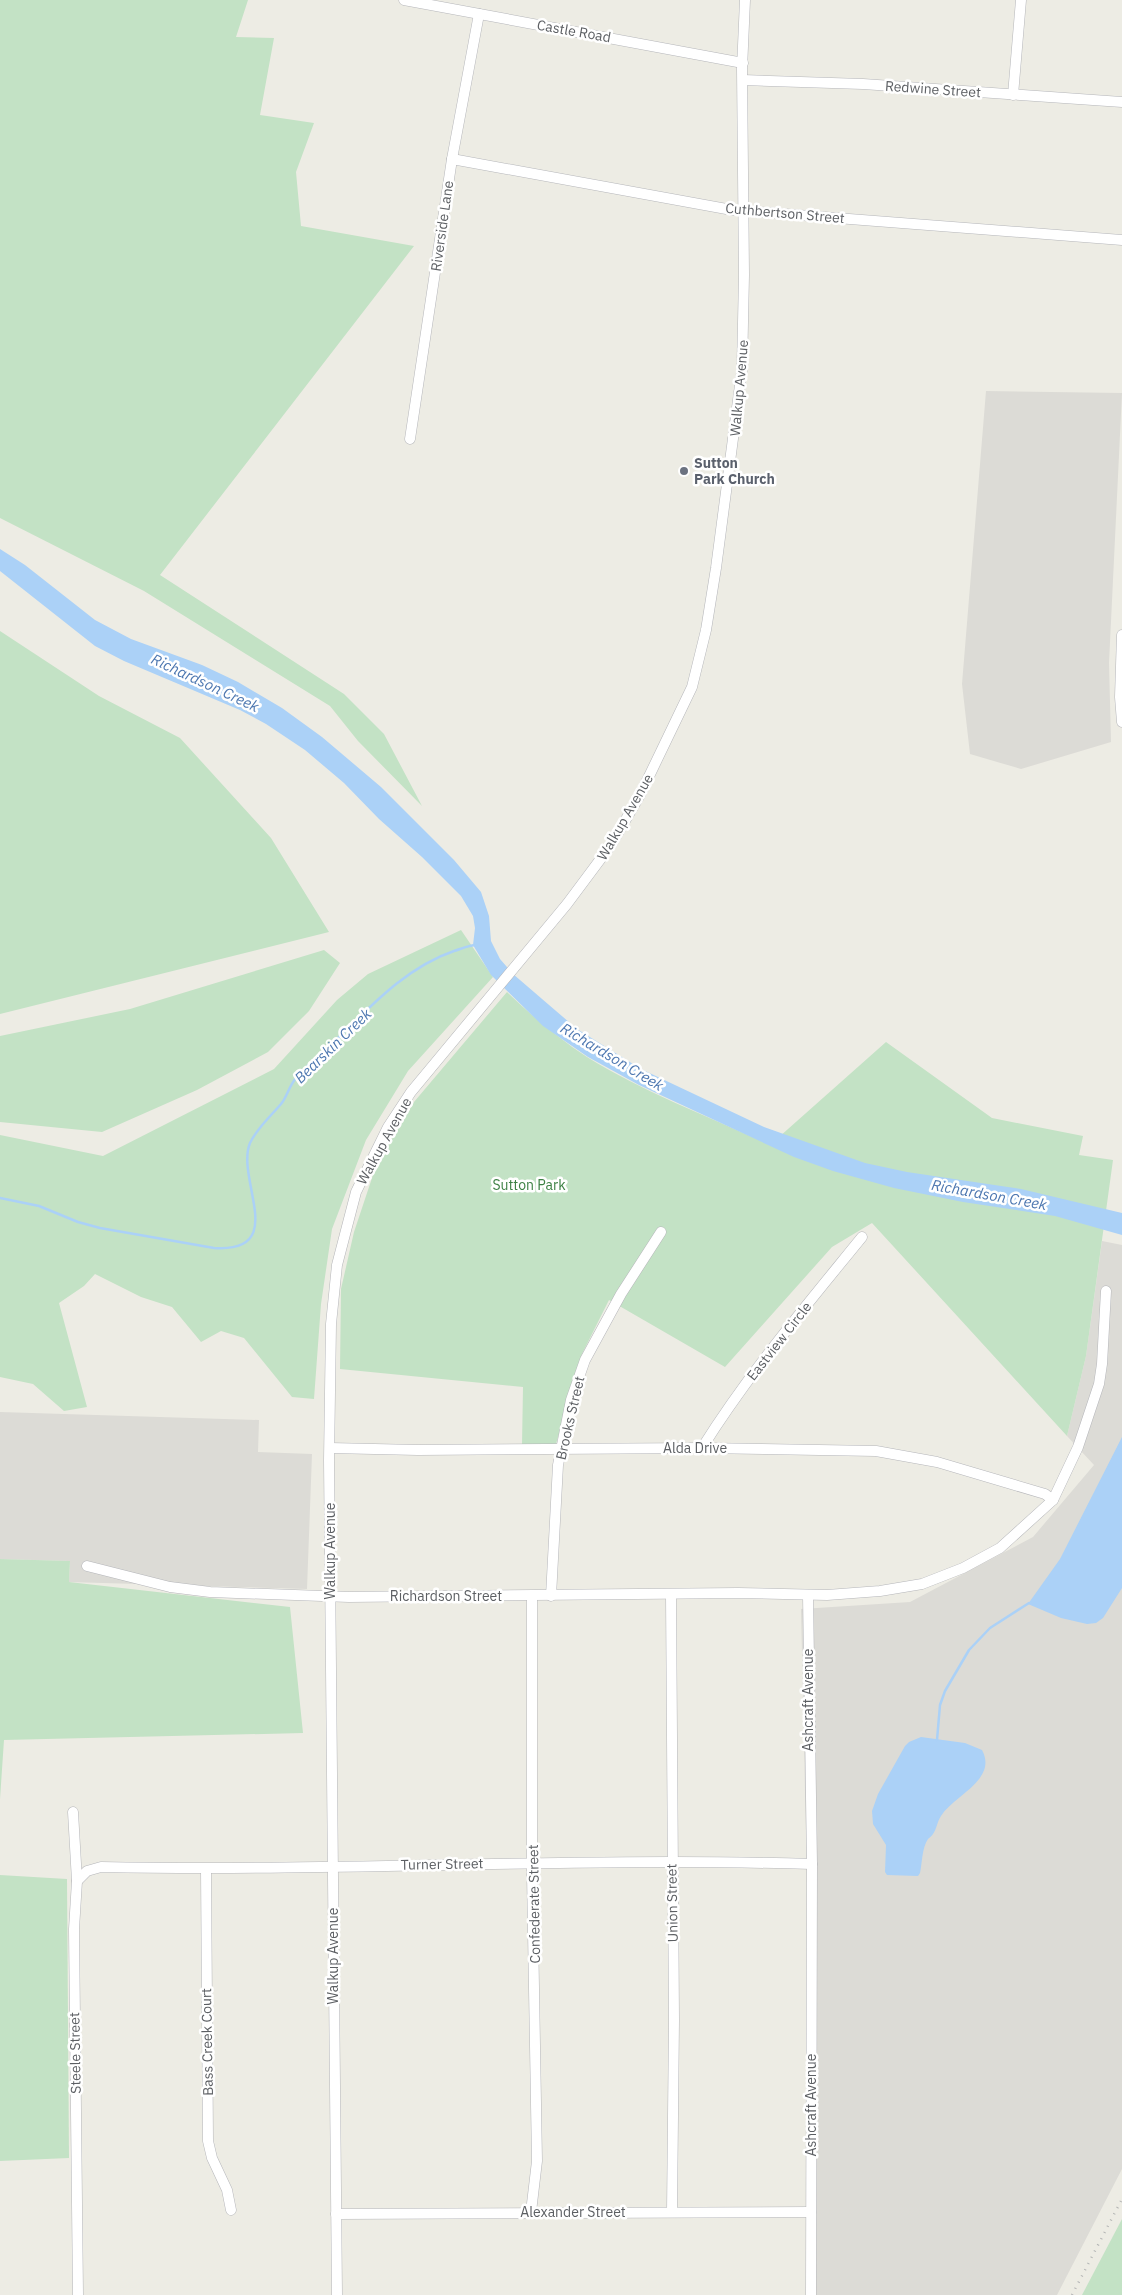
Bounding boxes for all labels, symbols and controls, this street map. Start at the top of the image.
street label: Castle Road [536,16,612,46]
street label: Redwine Street [884,77,982,101]
street label: Riverside Lane [427,179,457,273]
street label: Cuthbertson Street [725,199,846,227]
street label: Walkup Avenue [726,339,752,437]
place label: Sutton Park Church [694,454,775,488]
marker: Sutton Park Church [678,465,690,477]
water label: Richardson Creek [148,649,262,716]
street label: Walkup Avenue [593,770,657,863]
water label: Bearskin Creek [290,1004,375,1087]
water label: Richardson Creek [557,1018,667,1095]
street label: Walkup Avenue [353,1094,416,1188]
water label: Richardson Creek [930,1175,1048,1214]
park label: Sutton Park [492,1176,566,1194]
street label: Eastview Circle [743,1298,816,1384]
street label: Brooks Street [552,1374,588,1462]
street label: Alda Drive [663,1439,727,1457]
street label: Walkup Avenue [321,1502,339,1599]
street label: Richardson Street [390,1587,502,1605]
street label: Ashcraft Avenue [799,1648,817,1751]
street label: Confederate Street [524,1844,544,1964]
street label: Turner Street [400,1854,484,1874]
street label: Union Street [662,1864,682,1942]
street label: Walkup Avenue [324,1907,342,2004]
street label: Bass Creek Court [197,1988,217,2096]
street label: Steele Street [65,2012,85,2094]
street label: Ashcraft Avenue [802,2053,820,2156]
street label: Alexander Street [520,2203,626,2221]

